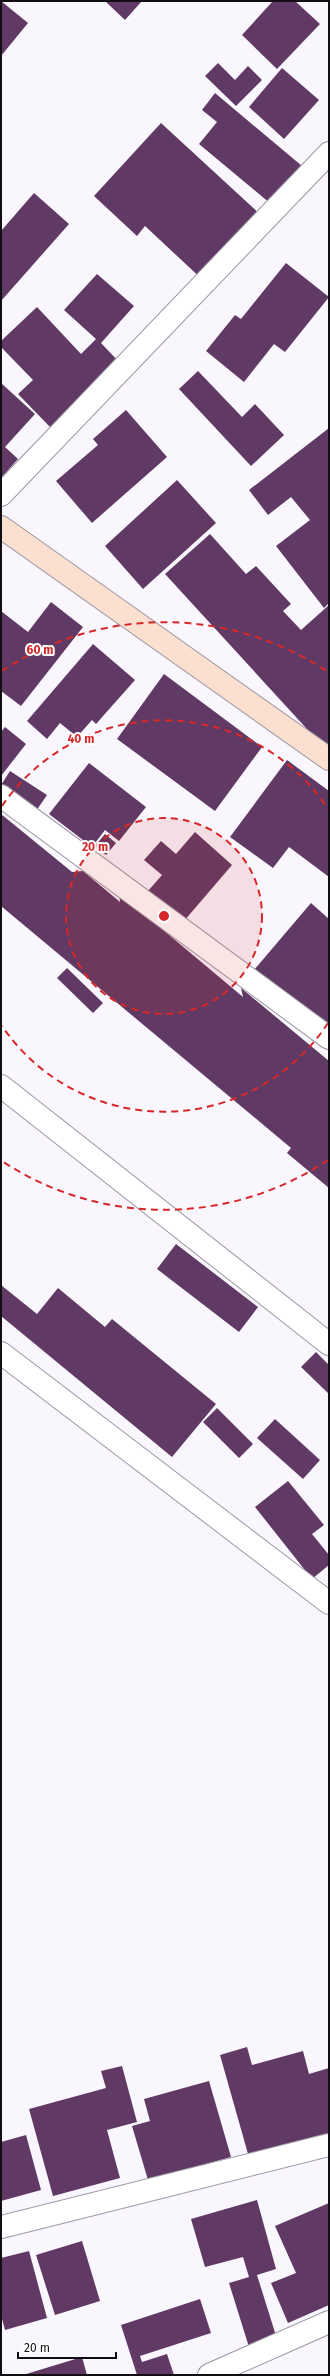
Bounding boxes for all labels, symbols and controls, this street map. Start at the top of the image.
text: 60 m [27,643,53,657]
text: 40 m [68,732,94,746]
text: 20 m [82,840,108,854]
centre of rings [157,909,171,923]
scale bar [18,2334,116,2360]
text: 20 m [24,2341,50,2355]

